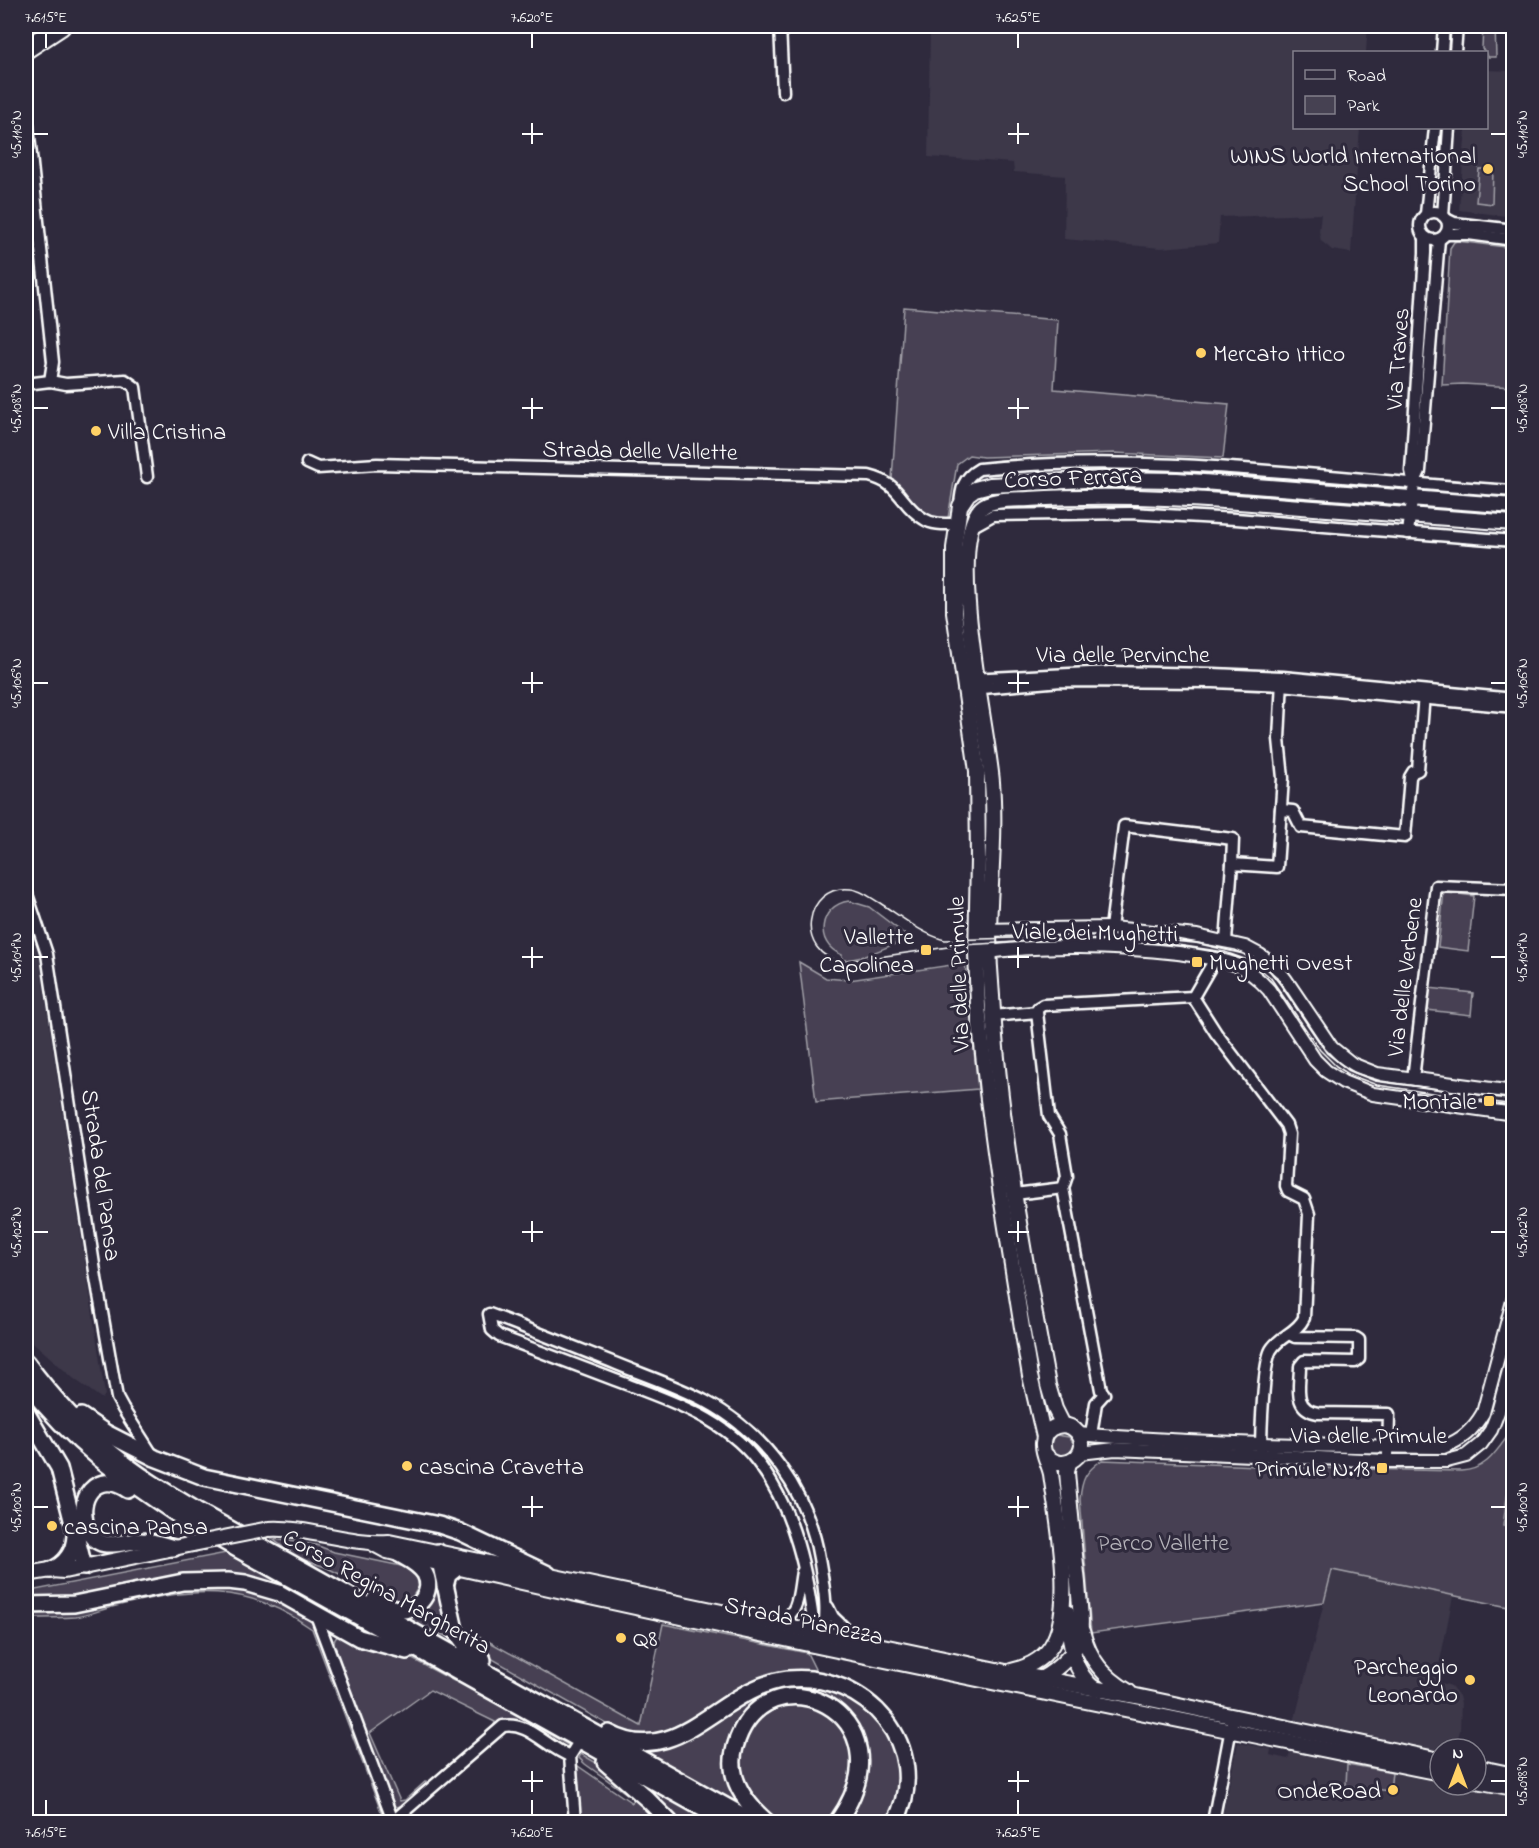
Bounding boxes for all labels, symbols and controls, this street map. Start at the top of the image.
text: 7.615°E [25,7,67,29]
text: 7.620°E [511,7,553,29]
text: 7.625°E [996,7,1041,29]
legend [1293,51,1488,129]
text: Road [1347,64,1386,90]
text: Park [1347,94,1380,120]
text: 45.110°N [6,110,28,158]
text: 45.110°N [1512,110,1534,158]
place label: WINS World International School Torino [1230,140,1476,203]
marker: WINS World International School Torino [1481,162,1495,176]
street label: Via Traves [1378,307,1421,413]
place label: Mercato Ittico [1213,338,1345,373]
marker: Mercato Ittico [1194,346,1208,360]
text: 45.108°N [6,384,28,432]
text: 45.108°N [1512,384,1534,432]
place label: Villa Cristina [107,416,226,451]
marker: Villa Cristina [89,424,103,438]
street label: Strada delle Vallette [542,433,738,472]
street label: Corso Ferrara [1003,460,1143,499]
street label: Via delle Pervinche [1035,639,1210,674]
text: 45.106°N [6,658,28,708]
text: 45.106°N [1512,658,1534,708]
street label: Via delle Primule [940,895,981,1054]
street label: Via delle Verbene [1379,895,1434,1060]
street label: Viale dei Mughetti [1011,916,1178,953]
place label: Vallette Capolinea [819,921,914,984]
text: 45.104°N [6,932,28,982]
text: 45.104°N [1512,932,1534,982]
marker: Vallette Capolinea [919,943,933,957]
place label: Mughetti Ovest [1209,947,1352,982]
marker: Mughetti Ovest [1190,955,1204,969]
place label: Montale [1402,1086,1477,1121]
street label: Strada del Pansa [70,1087,129,1263]
marker: Montale [1482,1094,1496,1108]
text: 45.102°N [6,1207,28,1257]
text: 45.102°N [1512,1207,1534,1257]
street label: Via delle Primule [1290,1420,1447,1455]
place label: cascina Cravetta [419,1451,584,1486]
place label: Primule N.18 [1255,1453,1370,1488]
marker: cascina Cravetta [400,1459,414,1473]
marker: Primule N.18 [1375,1461,1389,1475]
text: 45.100°N [6,1482,28,1532]
text: 45.100°N [1512,1482,1534,1532]
place label: cascina Pansa [64,1511,208,1546]
marker: cascina Pansa [45,1519,59,1533]
street label: Corso Regina Margherita [275,1521,496,1665]
park label: Parco Vallette [1097,1527,1229,1562]
street label: Strada Pianezza [721,1589,886,1656]
place label: Q8 [633,1623,657,1658]
marker: Q8 [614,1631,628,1645]
place label: Parcheggio Leonardo [1354,1651,1458,1714]
marker: Parcheggio Leonardo [1463,1673,1477,1687]
north arrow [1428,1737,1488,1797]
text: N [1453,1742,1464,1766]
text: 45.098°N [1512,1757,1534,1805]
place label: OndeRoad [1277,1775,1382,1810]
marker: OndeRoad [1386,1783,1400,1797]
text: 7.615°E [25,1822,67,1844]
text: 7.620°E [511,1822,553,1844]
text: 7.625°E [996,1822,1041,1844]

